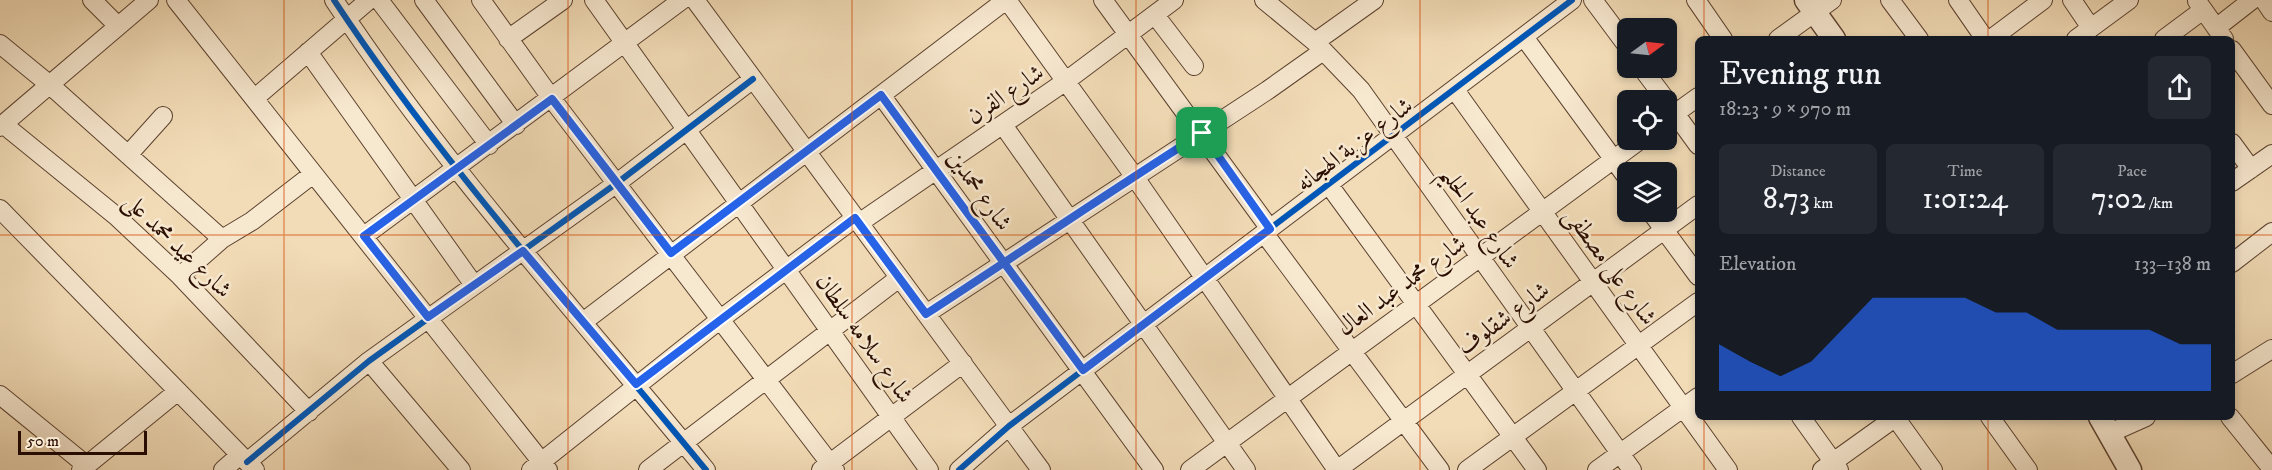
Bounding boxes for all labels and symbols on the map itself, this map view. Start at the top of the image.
north arrow [1617,18,1677,78]
street label: شارع الفرن [961,58,1052,135]
street label: شارع عزبة الهجانه [1290,91,1421,202]
pin [1176,107,1227,158]
street label: شارع محمدين [937,144,1019,239]
street label: شارع عبد الحليم [1426,160,1526,280]
street label: شارع عيد محمد على [114,186,238,308]
street label: شارع على مصطفى [1554,202,1663,334]
street label: شارع محمد عبد العال [1331,229,1475,346]
street label: شارع سلامه سلطان [805,268,920,411]
street label: شارع شقلوف [1452,275,1558,366]
scale bar [18,428,147,456]

